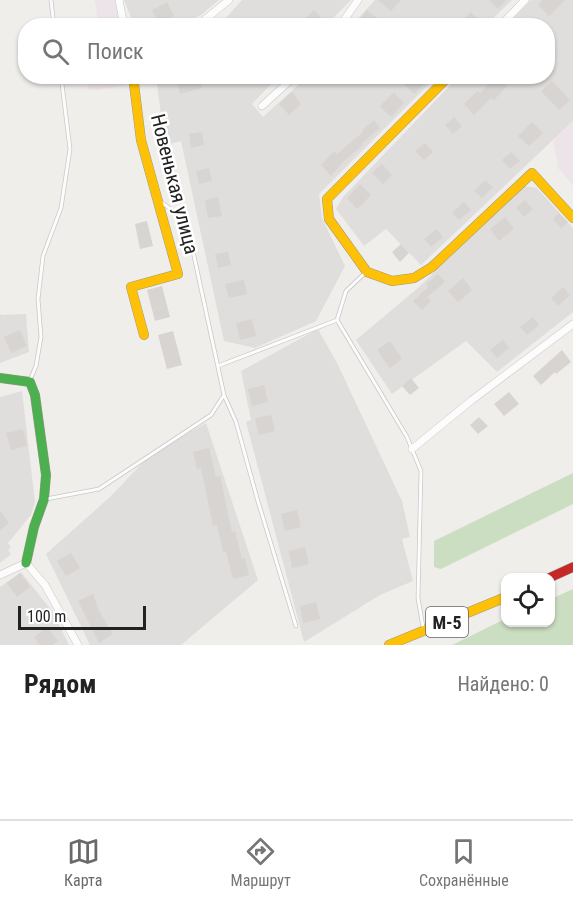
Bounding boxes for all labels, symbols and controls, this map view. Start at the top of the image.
search box [18,18,555,84]
icon: search [39,35,72,68]
text: Поиск [87,39,144,64]
street label: Новенькая улица [146,112,204,256]
map controls [501,573,555,627]
button: locate [501,573,555,627]
scale bar [18,603,146,630]
text: 100 m [27,607,66,626]
road number: М-5 [426,607,468,637]
text: Рядом [24,669,96,699]
text: Найдено: 0 [457,672,549,696]
tab: Карта [64,835,102,890]
tab: Маршрут [231,835,291,890]
tab: Сохранённые [419,835,509,890]

